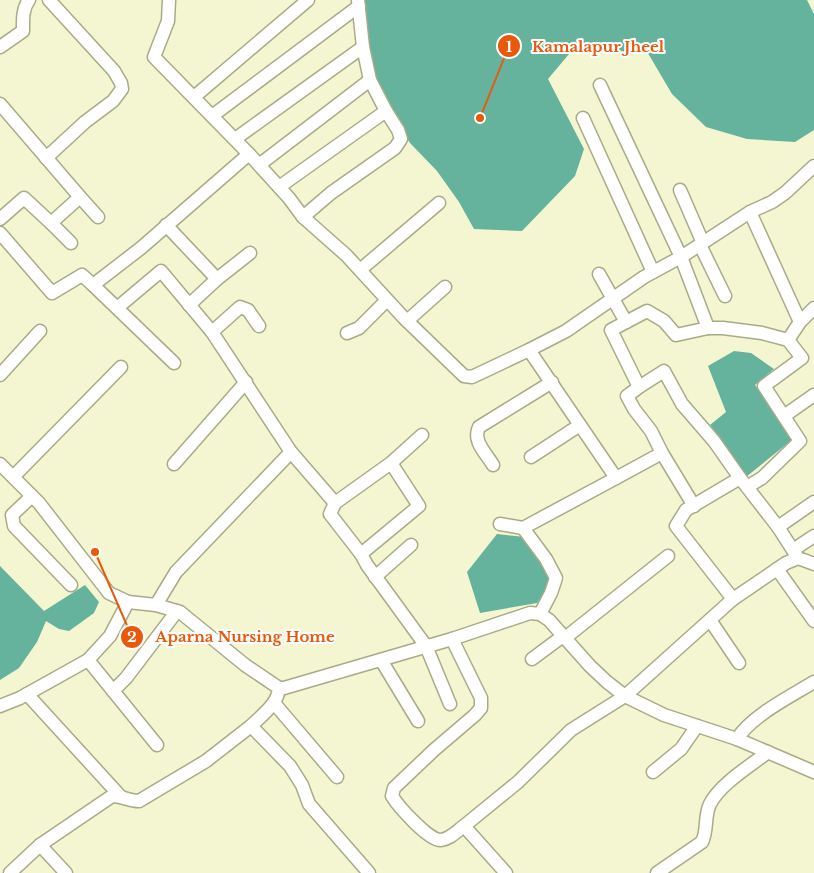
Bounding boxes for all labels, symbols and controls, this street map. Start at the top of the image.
callout: Kamalapur Jheel [496,31,674,61]
text: 1 [506,37,513,56]
text: Kamalapur Jheel [532,37,665,56]
callout: Aparna Nursing Home [120,622,344,652]
text: 2 [127,627,137,646]
text: Aparna Nursing Home [154,627,335,646]

